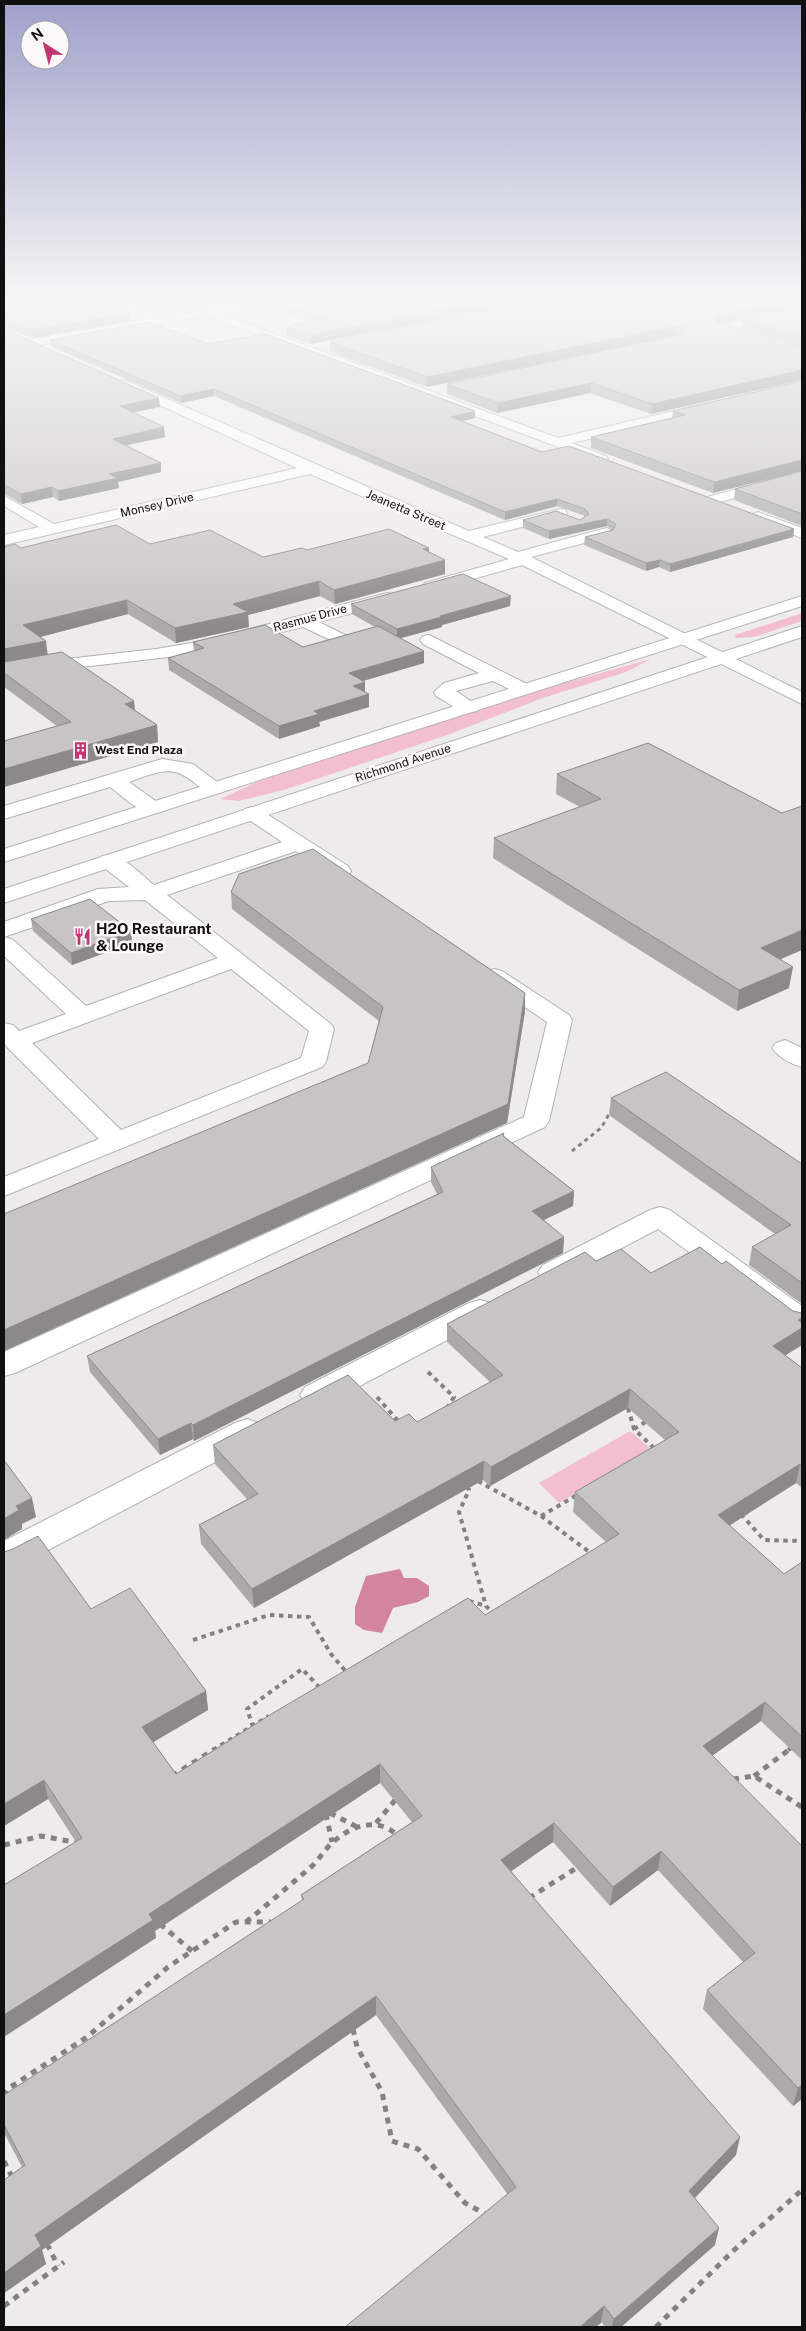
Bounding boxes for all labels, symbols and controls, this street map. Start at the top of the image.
north arrow [20,20,70,70]
text: N [28,25,46,44]
street label: Jeanetta Street [364,487,448,533]
street label: Monsey Drive [119,490,195,520]
street label: Rasmus Drive [272,601,349,635]
building icon: West End Plaza [71,740,91,760]
street label: Richmond Avenue [353,741,453,785]
place label: West End Plaza [95,743,183,757]
place label: H2O Restaurant & Lounge [96,920,212,954]
restaurant icon: H2O Restaurant & Lounge [72,927,92,947]

